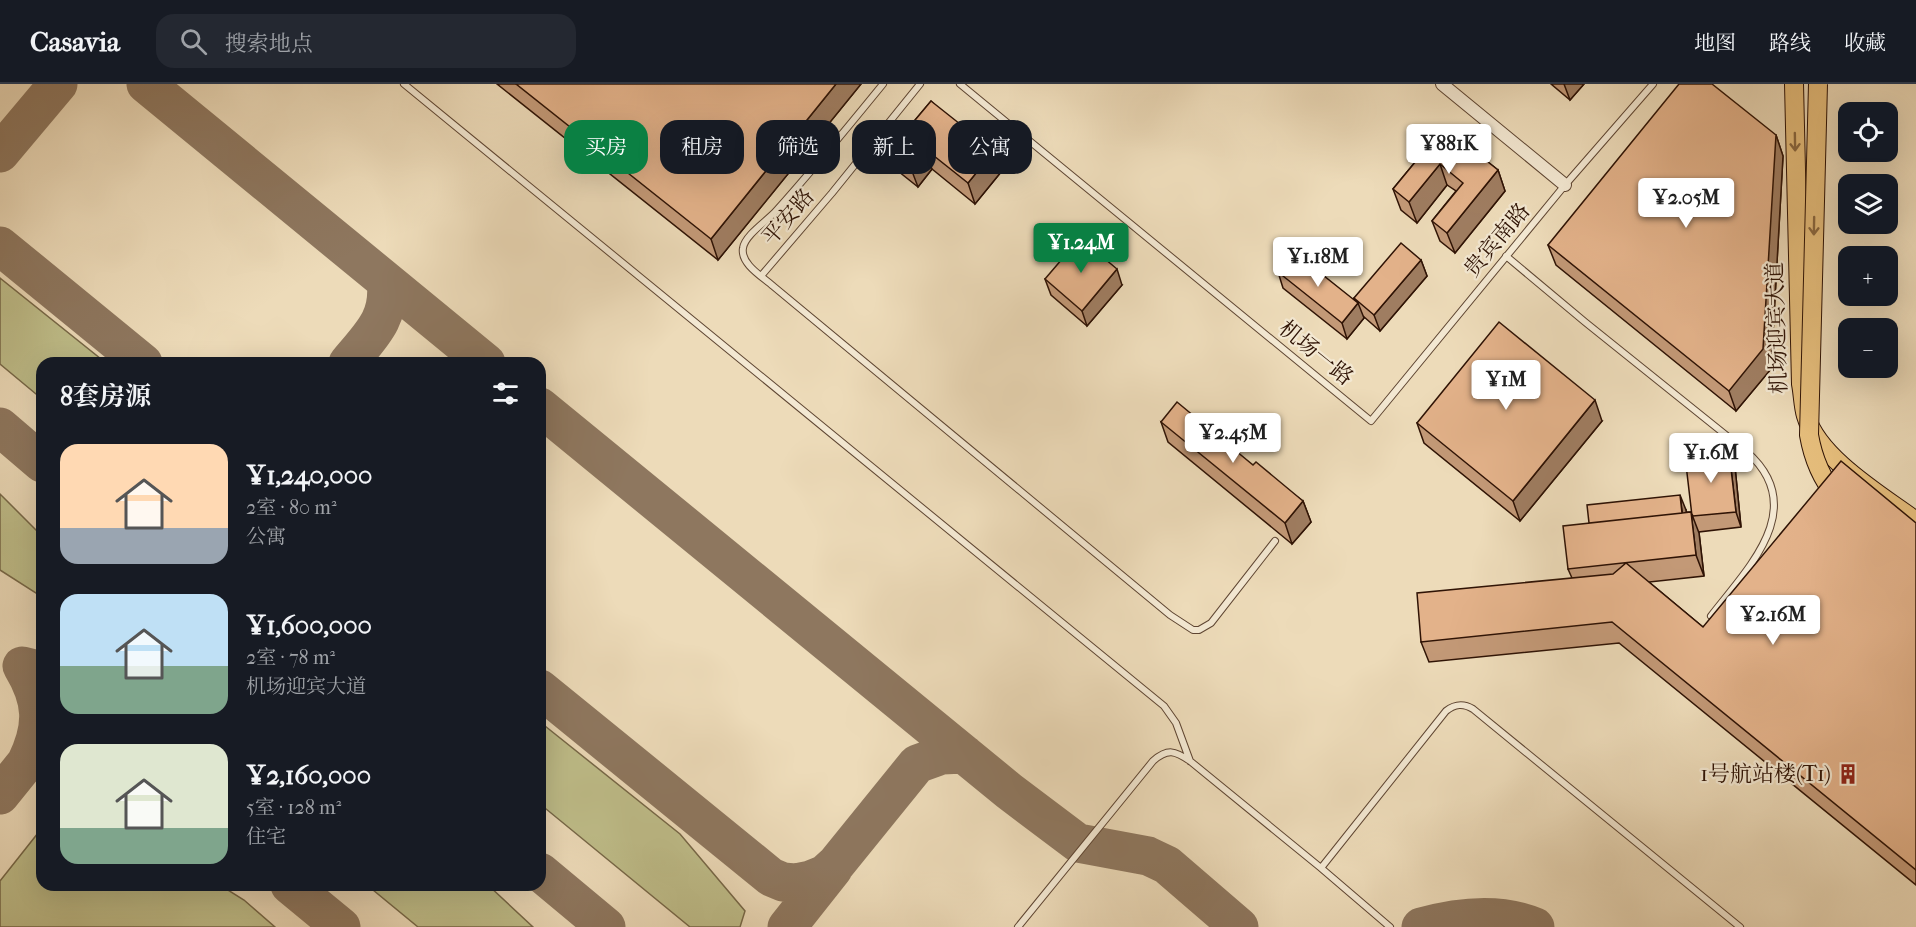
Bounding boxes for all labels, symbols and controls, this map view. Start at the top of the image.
search box [156,14,576,68]
text: Casavia [30,25,120,58]
icon: search [177,25,210,58]
text: 搜索地点 [225,31,313,57]
text: 地图 [1694,31,1736,55]
text: 路线 [1769,31,1811,55]
text: 收藏 [1844,31,1886,55]
map controls [1838,102,1898,378]
button: locate [1838,102,1898,162]
chip: 买房 [564,120,648,174]
chip: 租房 [660,120,744,174]
chip: 筛选 [756,120,840,174]
chip: 新上 [852,120,936,174]
chip: 公寓 [948,120,1032,174]
pin: ¥881K [1407,124,1491,175]
text: ¥881K [1420,132,1478,155]
one-way arrow [1790,132,1801,152]
button: layers [1838,174,1898,234]
pin: ¥2.05M [1637,178,1735,229]
street label: 平安路 [757,184,819,250]
text: ¥2.05M [1652,186,1720,209]
street label: 贵宾南路 [1459,198,1535,282]
one-way arrow [1808,216,1820,236]
pin: ¥1.24M [1032,223,1130,274]
text: ¥1.24M [1048,231,1114,254]
pin: ¥1.18M [1269,237,1367,288]
text: ¥1.18M [1287,245,1349,268]
button: + [1838,246,1898,306]
street label: 机场迎宾大道 [1762,262,1792,394]
street label: 机场一路 [1274,315,1358,391]
button: − [1838,318,1898,378]
pin: ¥1M [1477,360,1535,411]
text: ¥1M [1486,368,1527,391]
icon: filters [489,377,522,410]
text: 8套房源 [60,381,151,412]
pin: ¥2.45M [1184,413,1282,464]
text: ¥2.45M [1199,421,1267,444]
pin: ¥1.6M [1669,433,1753,484]
text: ¥1.6M [1683,441,1739,464]
text: ¥1,240,000 [246,460,372,491]
icon: home [108,468,180,540]
text: 2室 · 80 m² [246,496,337,519]
text: 公寓 [246,525,286,548]
pin: ¥2.16M [1724,595,1822,646]
text: ¥2.16M [1740,603,1806,626]
text: ¥1,600,000 [246,610,372,641]
icon: home [108,618,180,690]
text: 2室 · 78 m² [246,646,335,669]
text: 机场迎宾大道 [246,675,366,698]
text: ¥2,160,000 [246,760,371,791]
place label: 1号航站楼(T1) [1700,761,1831,787]
building icon: 1号航站楼(T1) [1836,762,1860,786]
icon: home [108,768,180,840]
text: 5室 · 128 m² [246,796,341,819]
text: 住宅 [246,825,286,848]

